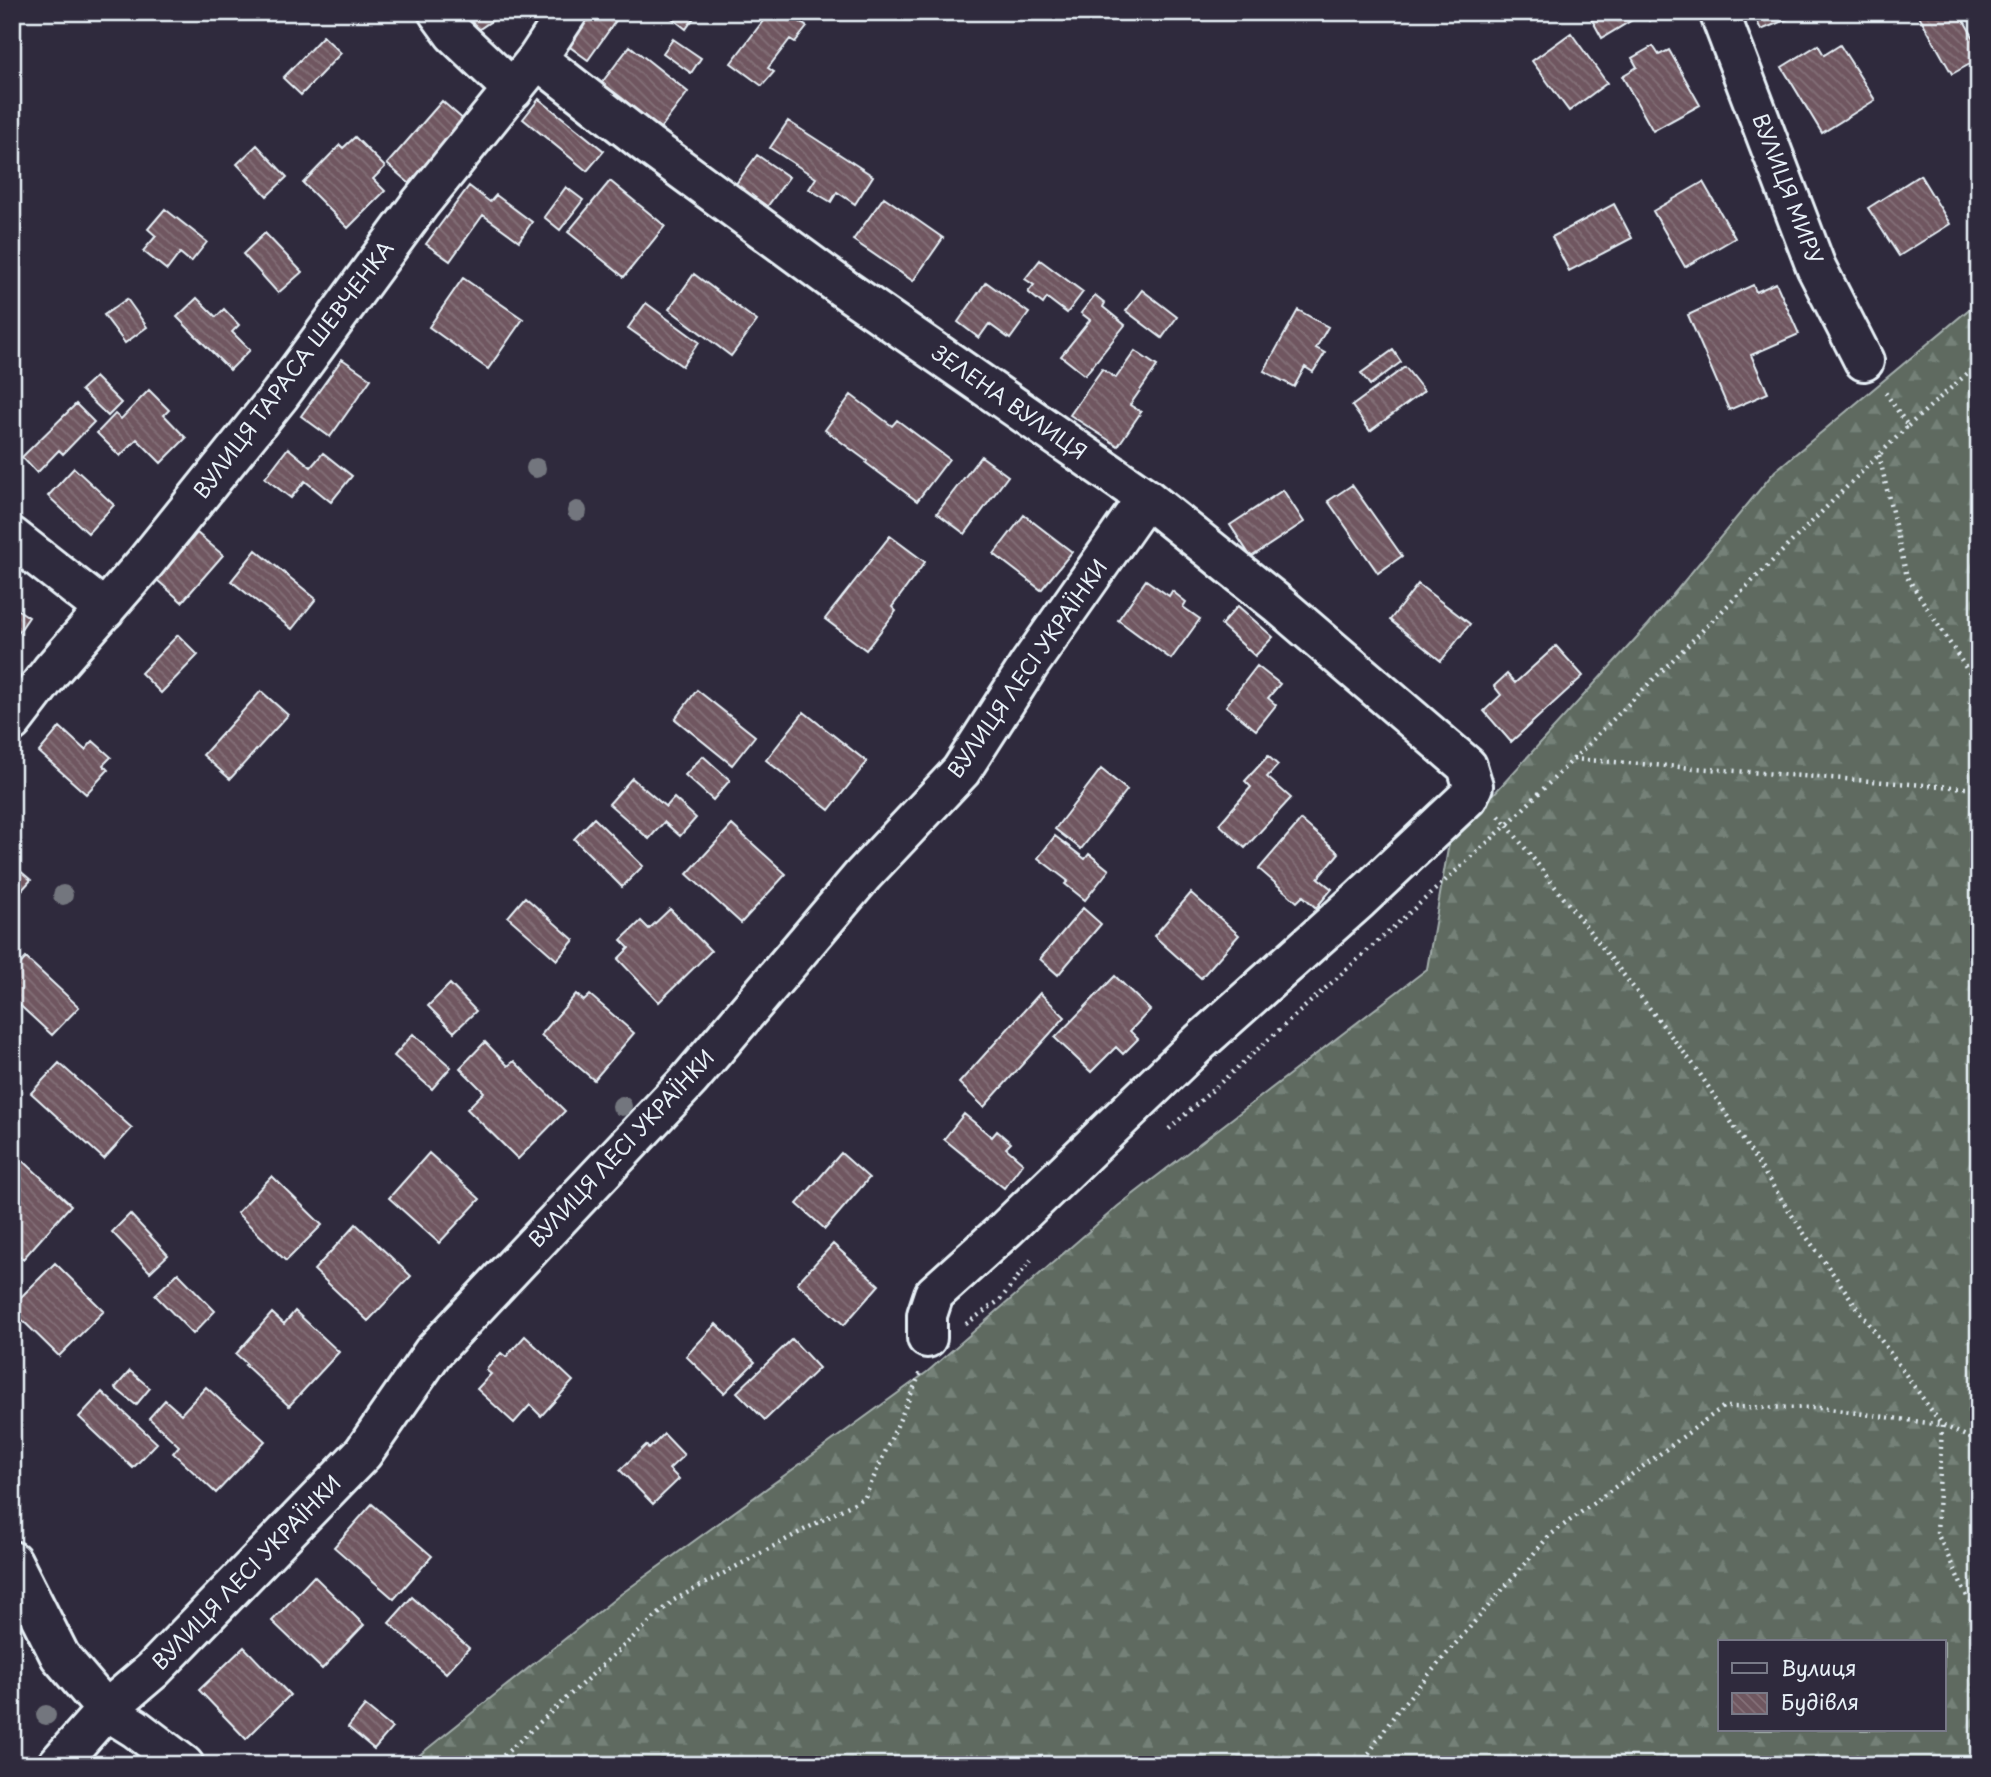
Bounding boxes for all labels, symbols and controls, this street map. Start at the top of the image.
street label: ВУЛИЦЯ МИРУ [1745,108,1832,268]
street label: ВУЛИЦЯ ТАРАСА ШЕВЧЕНКА [185,233,400,505]
street label: ЗЕЛЕНА ВУЛИЦЯ [925,335,1094,467]
street label: ВУЛИЦЯ ЛЕСІ УКРАЇНКИ [939,552,1114,784]
street label: ВУЛИЦЯ ЛЕСІ УКРАЇНКИ [520,1041,721,1254]
street label: ВУЛИЦЯ ЛЕСІ УКРАЇНКИ [144,1467,348,1676]
legend [1718,1640,1946,1732]
text: Вулиця [1781,1651,1857,1683]
text: Будівля [1781,1685,1859,1717]

